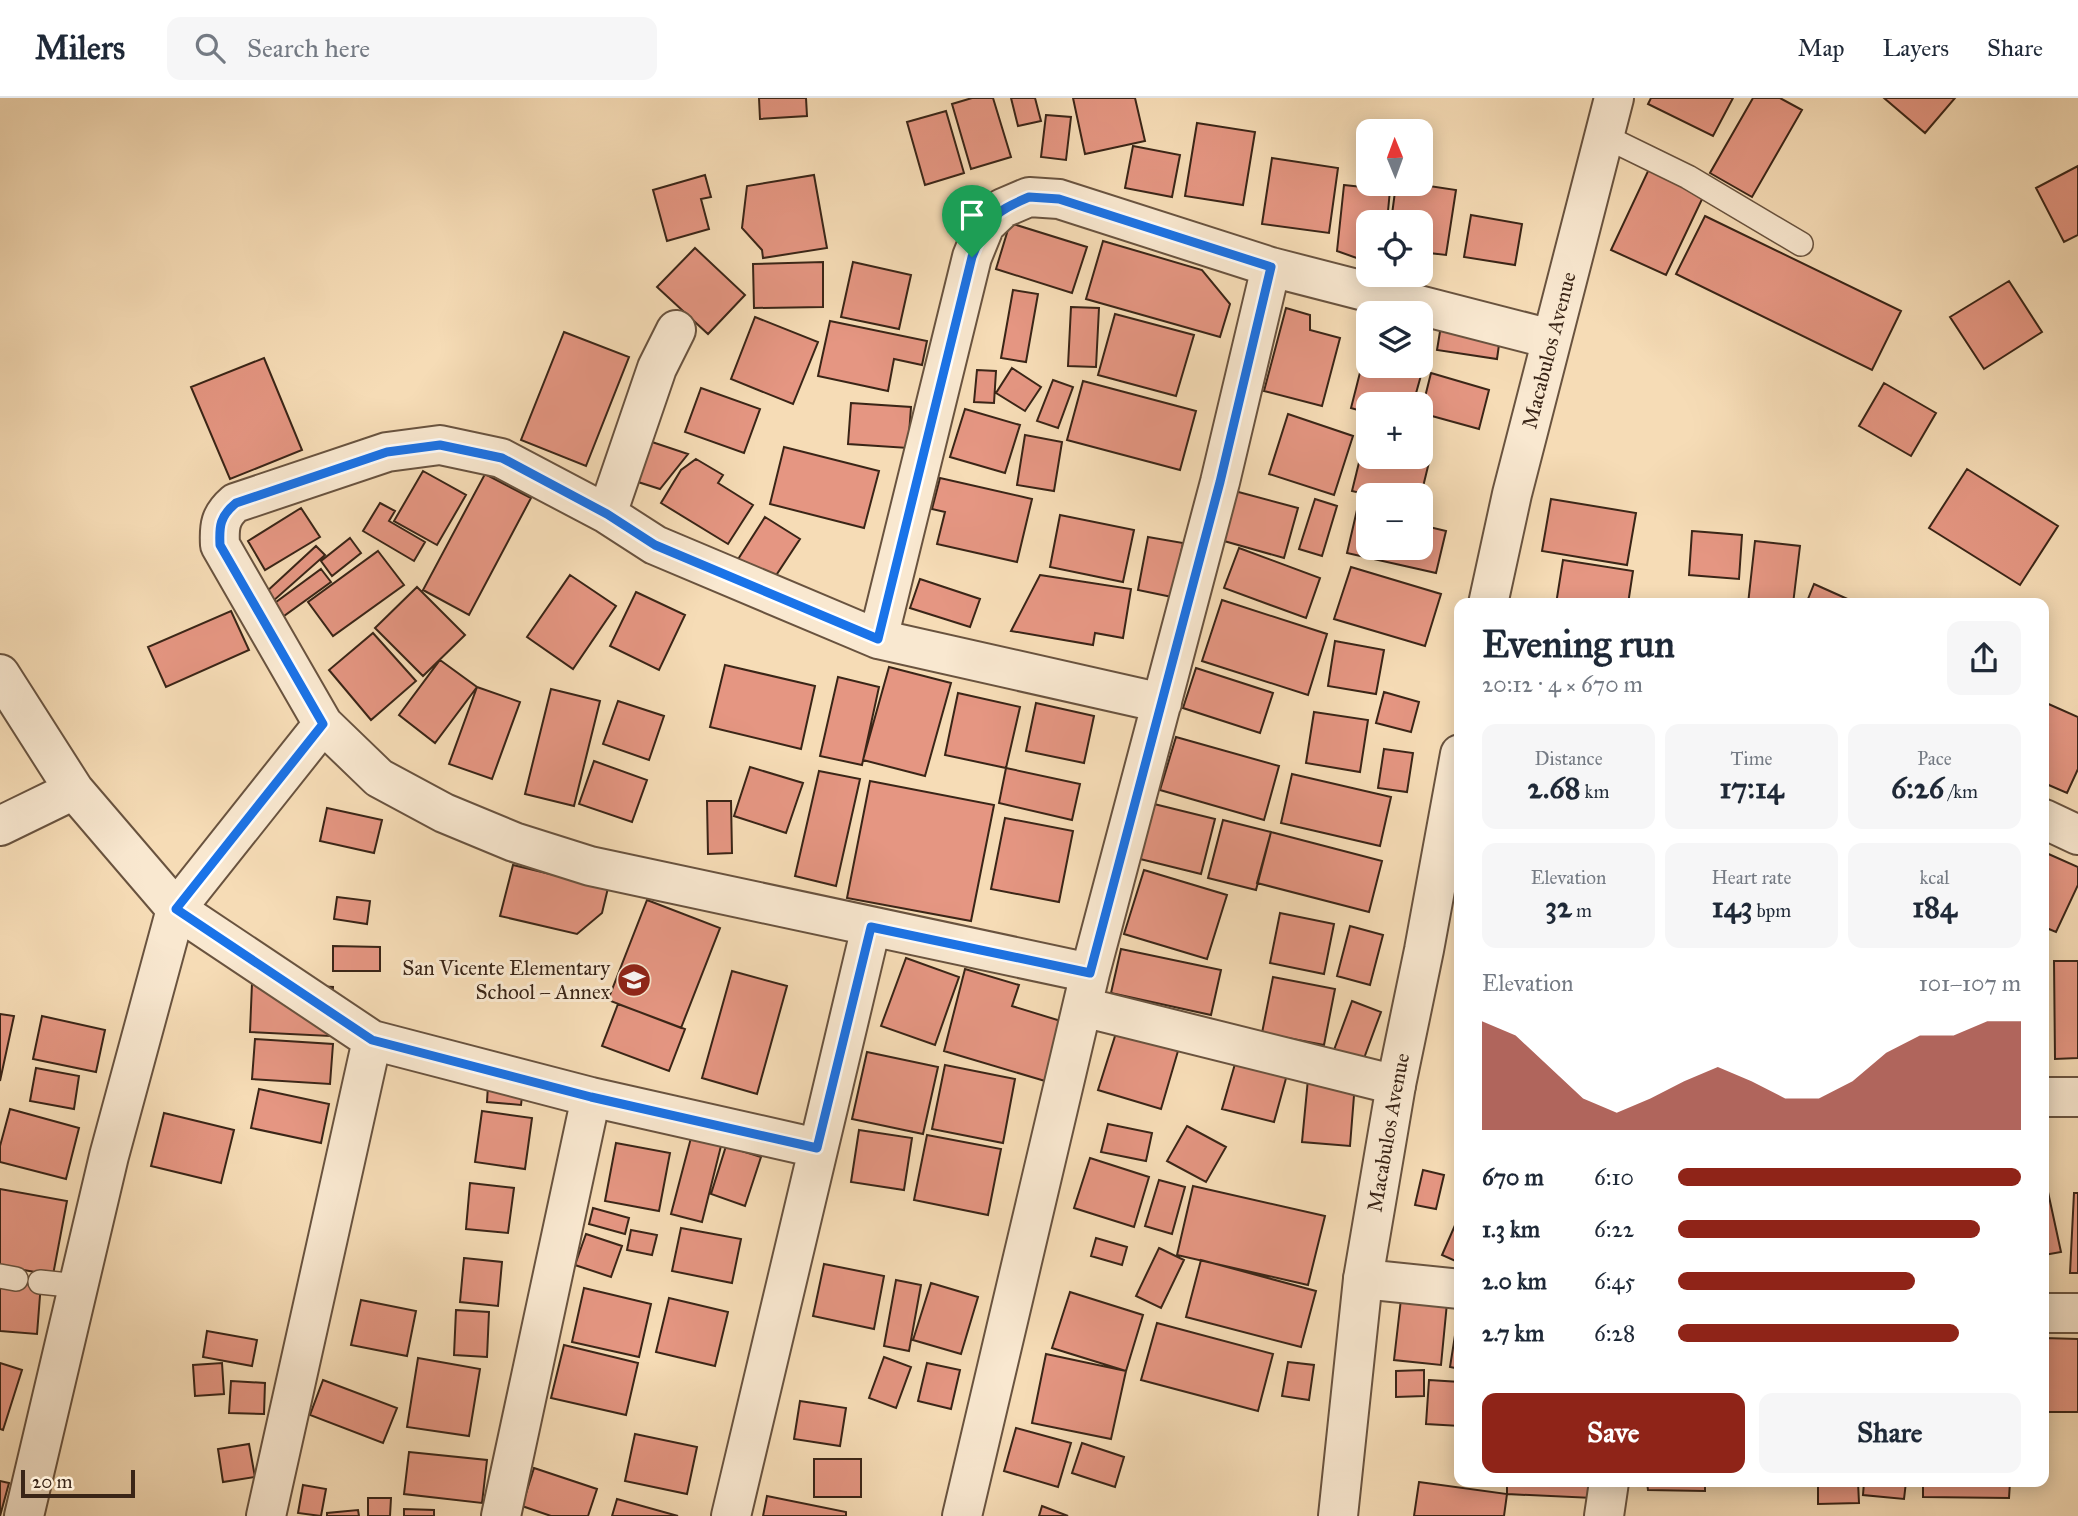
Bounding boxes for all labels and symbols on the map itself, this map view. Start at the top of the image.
north arrow [1356,119,1433,196]
pin [942,185,1002,257]
street label: Macabulos Avenue [1516,269,1582,432]
place label: San Vicente Elementary School – Annex [402,955,611,1005]
school or university icon: San Vicente Elementary School – Annex [615,961,653,999]
street label: Macabulos Avenue [1362,1050,1415,1214]
scale bar [21,1467,135,1499]

